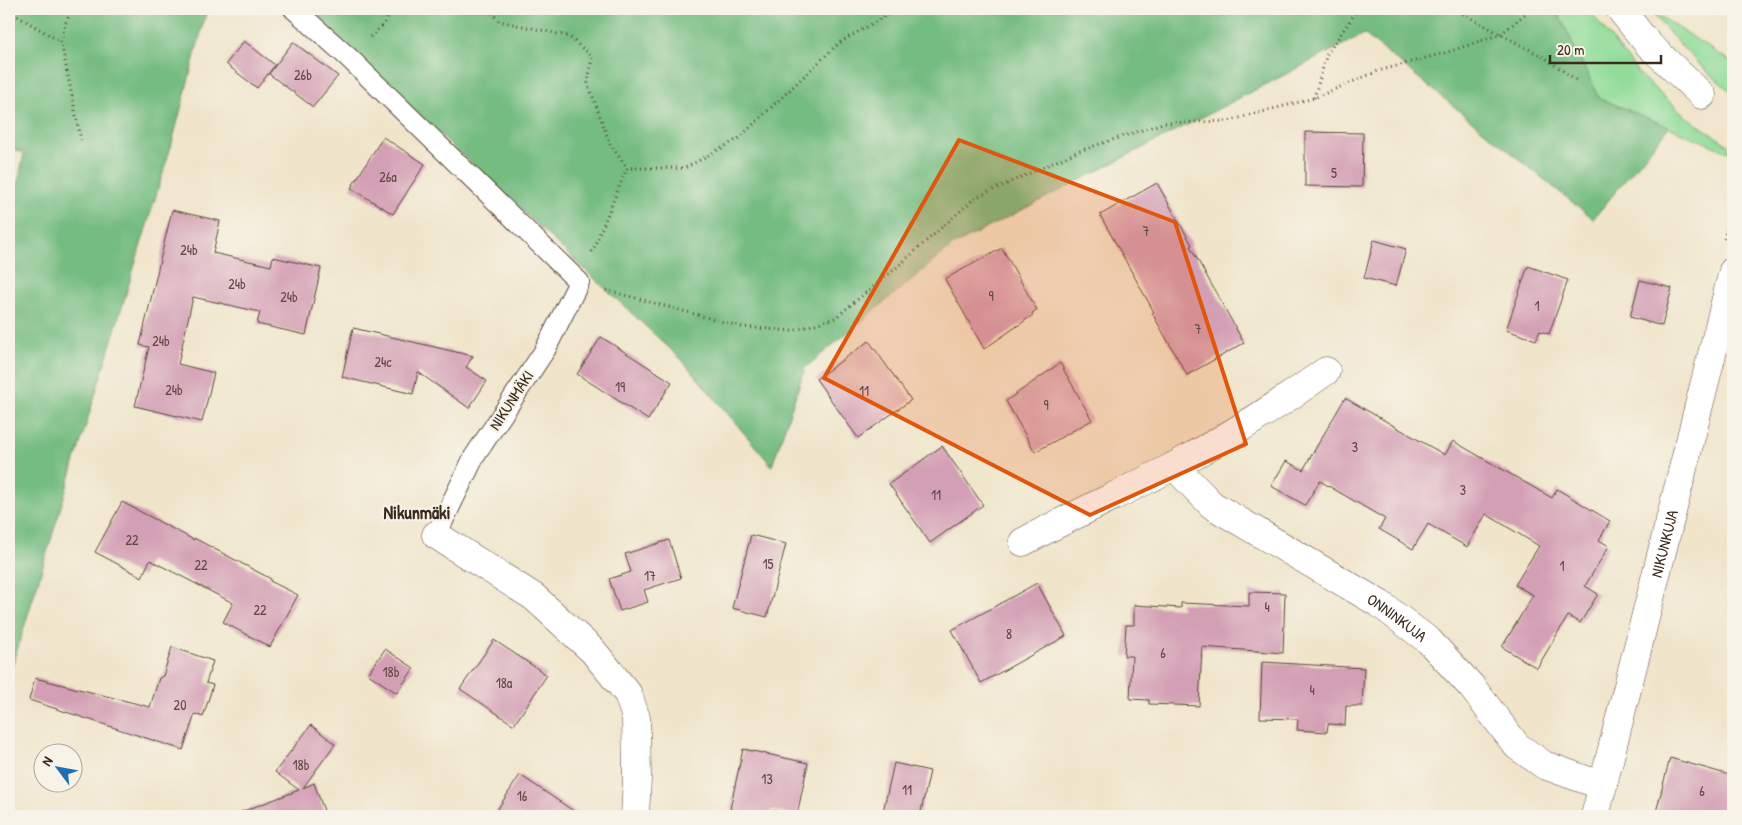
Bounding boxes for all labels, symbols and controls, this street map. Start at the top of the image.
scale bar [1550,32,1661,64]
text: 20 m [1557,39,1584,60]
house number: 26b [294,65,312,84]
house number: 5 [1331,163,1337,182]
house number: 26a [379,167,397,186]
house number: 7 [1143,221,1150,240]
house number: 24b [180,240,198,259]
house number: 24b [228,274,246,293]
house number: 9 [988,286,994,305]
house number: 24b [280,287,298,306]
house number: 1 [1534,296,1540,315]
house number: 7 [1195,319,1202,338]
house number: 24b [152,331,170,350]
house number: 24c [374,352,392,371]
street label: NIKUNMÄKI [483,366,539,434]
house number: 19 [615,377,625,396]
house number: 24b [165,380,183,399]
house number: 11 [859,381,869,400]
house number: 9 [1043,395,1049,414]
house number: 3 [1352,437,1358,456]
house number: 3 [1460,480,1466,499]
house number: 11 [931,485,941,504]
district label: Nikunmäki [383,500,451,525]
street label: NIKUNKUJA [1645,507,1683,580]
house number: 22 [125,530,139,549]
house number: 15 [762,554,774,573]
house number: 22 [194,555,208,574]
house number: 1 [1559,556,1565,575]
house number: 17 [644,566,656,585]
street label: ONNINKUJA [1363,588,1432,647]
house number: 4 [1264,597,1270,616]
house number: 22 [253,600,267,619]
house number: 8 [1006,624,1012,643]
house number: 6 [1160,643,1166,662]
house number: 18b [383,662,400,681]
house number: 18a [496,673,513,692]
house number: 4 [1309,680,1315,699]
house number: 20 [174,695,186,714]
north arrow [32,742,82,792]
text: N [37,752,57,769]
house number: 18b [293,755,310,774]
house number: 13 [761,769,773,788]
house number: 11 [902,780,912,799]
house number: 6 [1699,781,1705,800]
house number: 16 [517,786,528,805]

